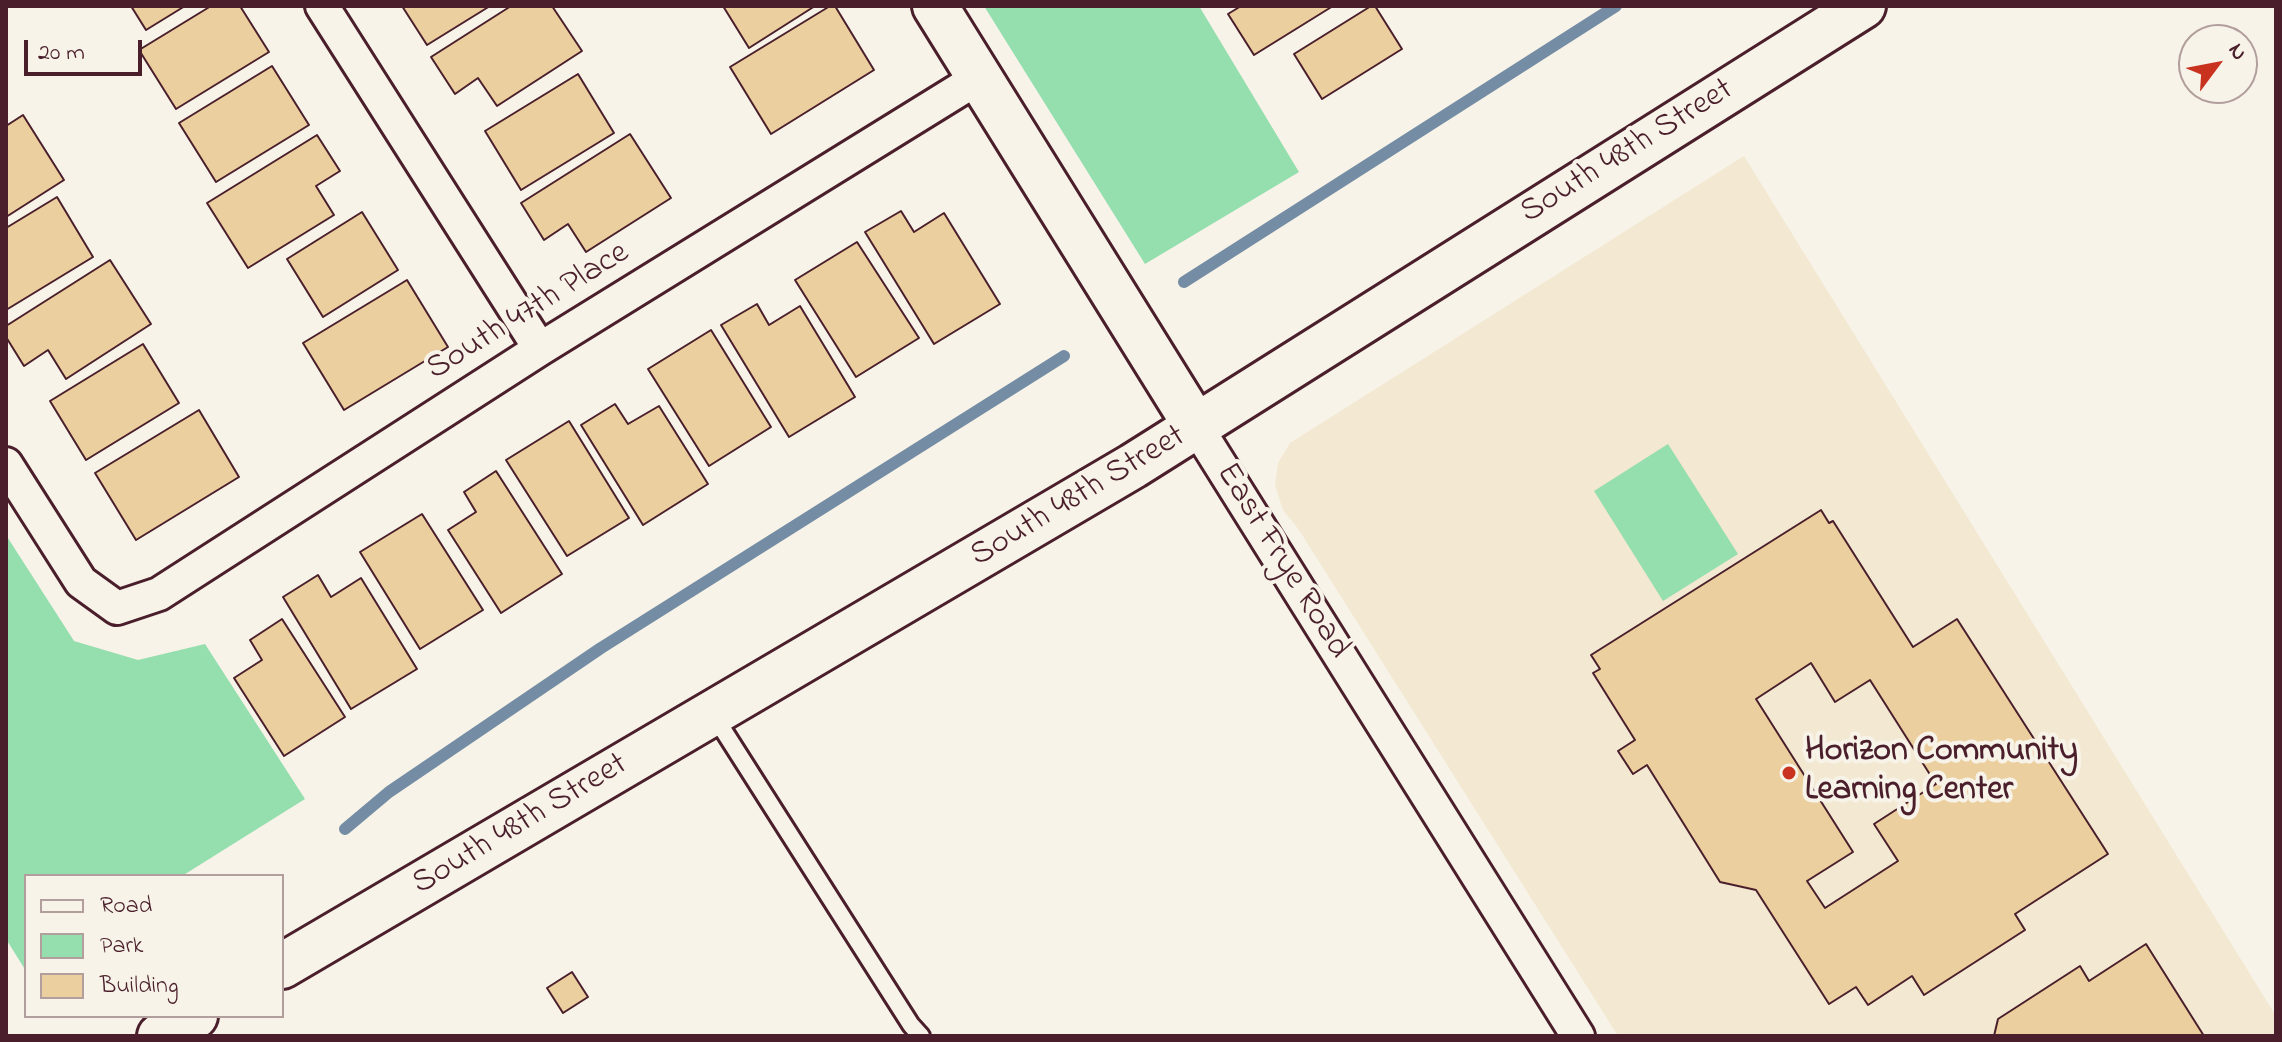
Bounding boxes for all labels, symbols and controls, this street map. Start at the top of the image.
scale bar [28,24,146,74]
north arrow [2178,24,2258,104]
text: 20 m [38,36,85,71]
text: N [2219,38,2254,67]
street label: South 48th Street [1514,71,1742,235]
street label: South 47th Place [420,234,638,392]
street label: South 48th Street [964,418,1194,578]
street label: East Frye Road [1205,457,1357,667]
place label: Horizon Community Learning Center [1805,733,2078,812]
street label: South 48th Street [406,746,636,906]
marker: Horizon Community Learning Center [1780,764,1798,782]
legend [24,874,284,1018]
text: Road [100,889,152,924]
text: Park [100,929,143,964]
text: Building [100,969,179,1004]

